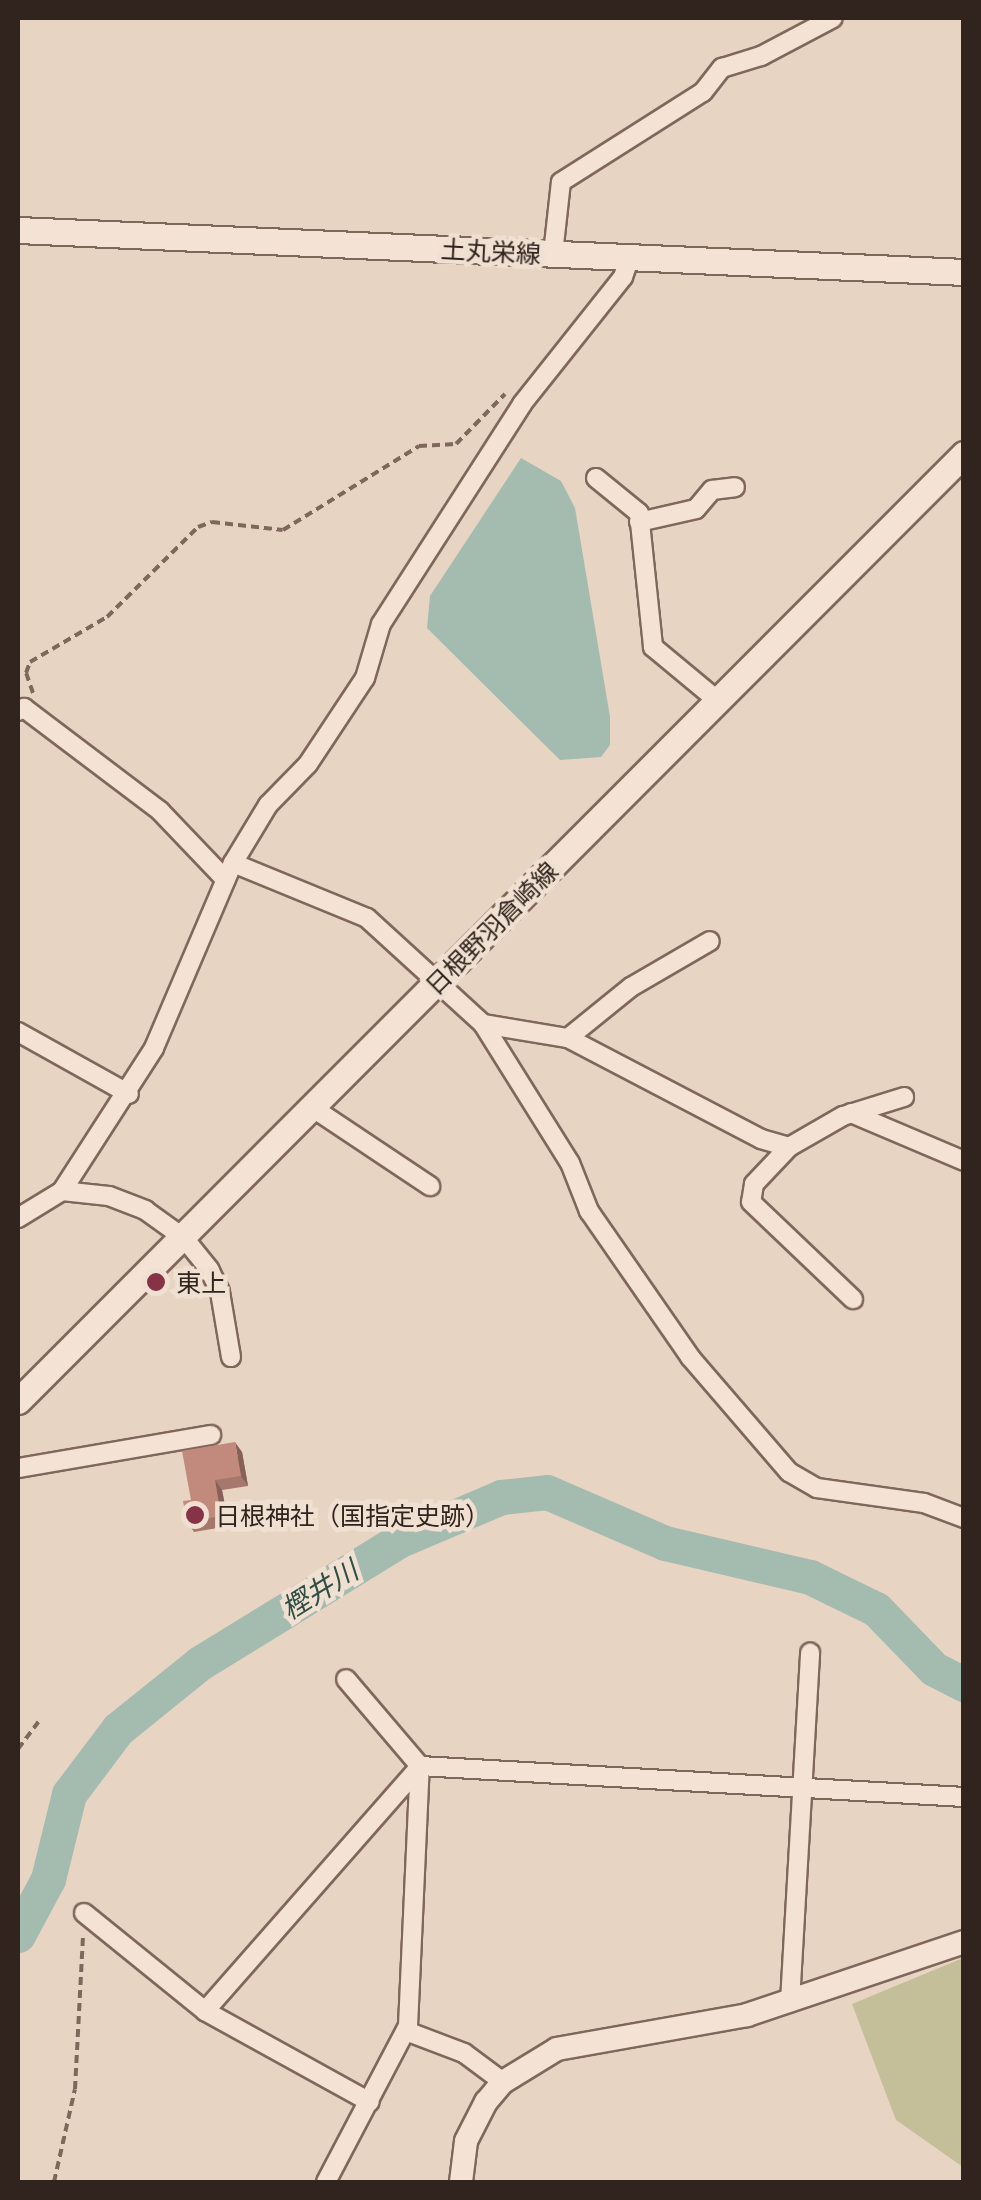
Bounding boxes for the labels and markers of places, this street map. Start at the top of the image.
place label: 東上 [176,1267,226,1297]
marker: 東上 [145,1271,167,1293]
place label: 日根神社（国指定史跡） [215,1500,490,1530]
marker: 日根神社（国指定史跡） [184,1504,206,1526]

